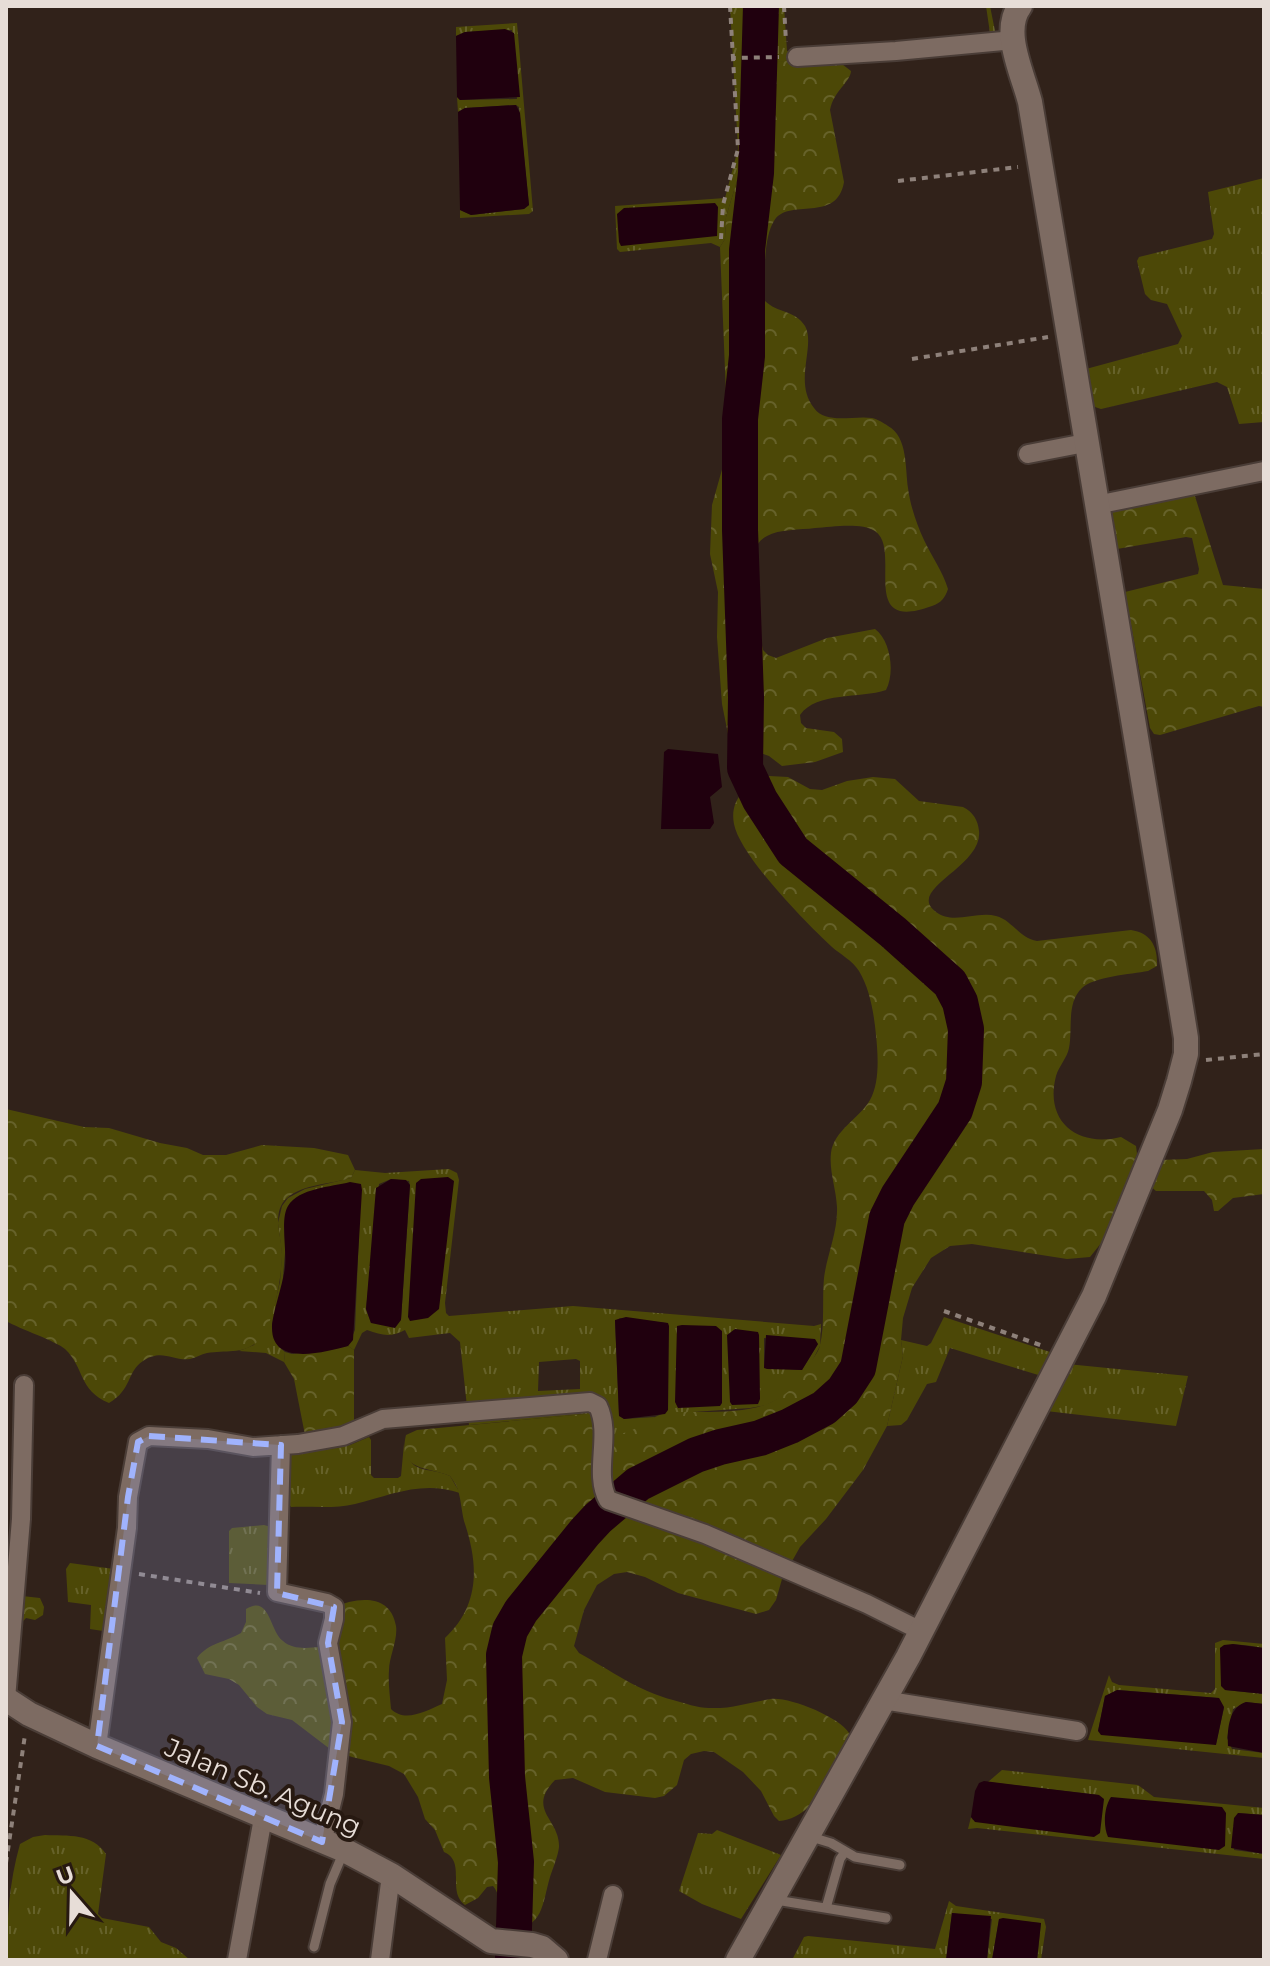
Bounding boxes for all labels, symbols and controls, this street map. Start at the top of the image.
street label: Jalan Sb. Agung [159,1731,366,1843]
north arrow [32,1854,112,1934]
text: U [53,1860,78,1891]

